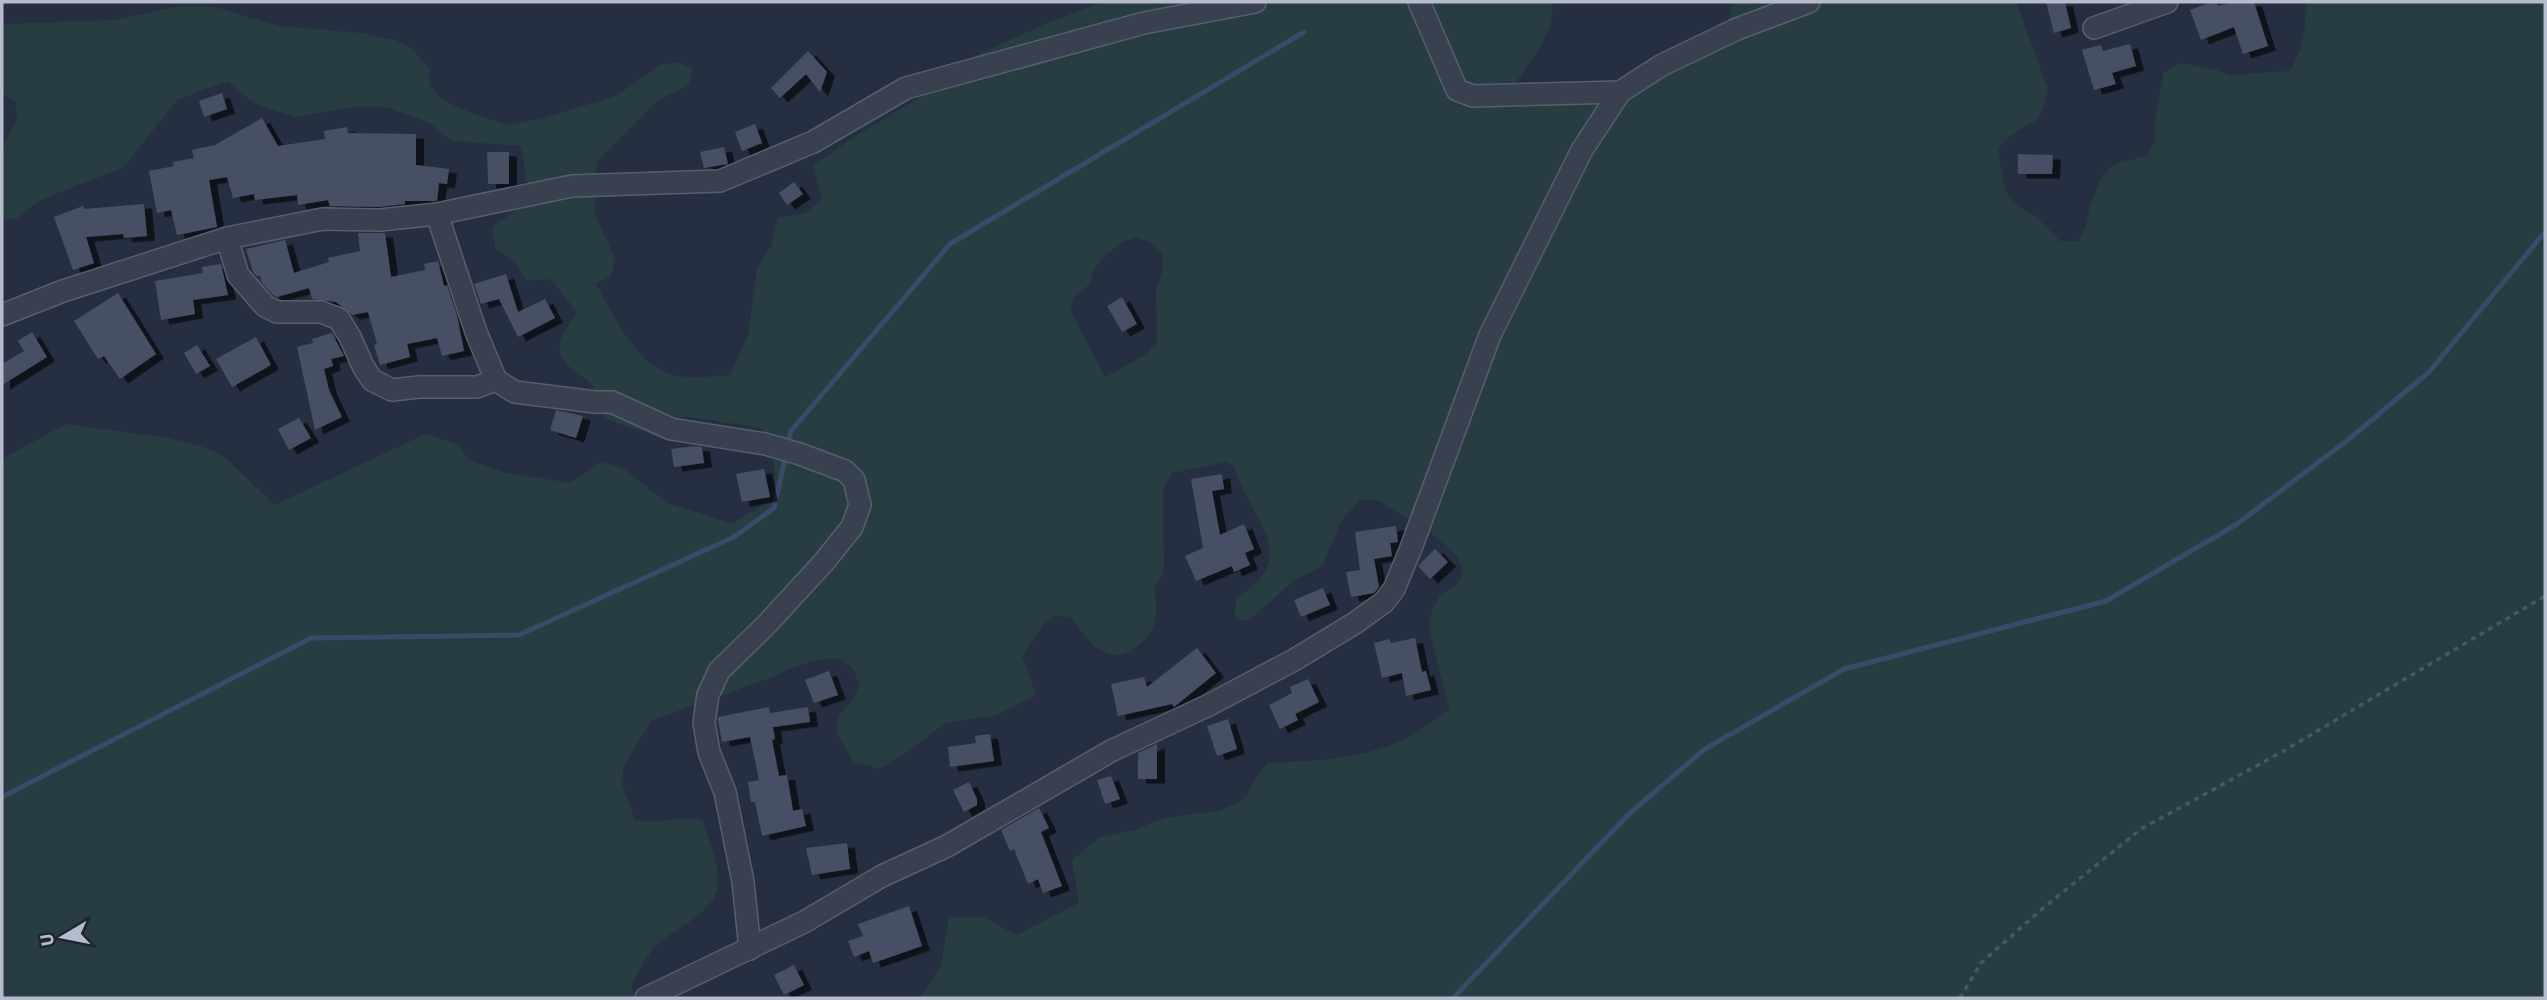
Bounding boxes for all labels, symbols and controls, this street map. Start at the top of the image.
north arrow [28,902,98,972]
text: U [33,931,62,948]

